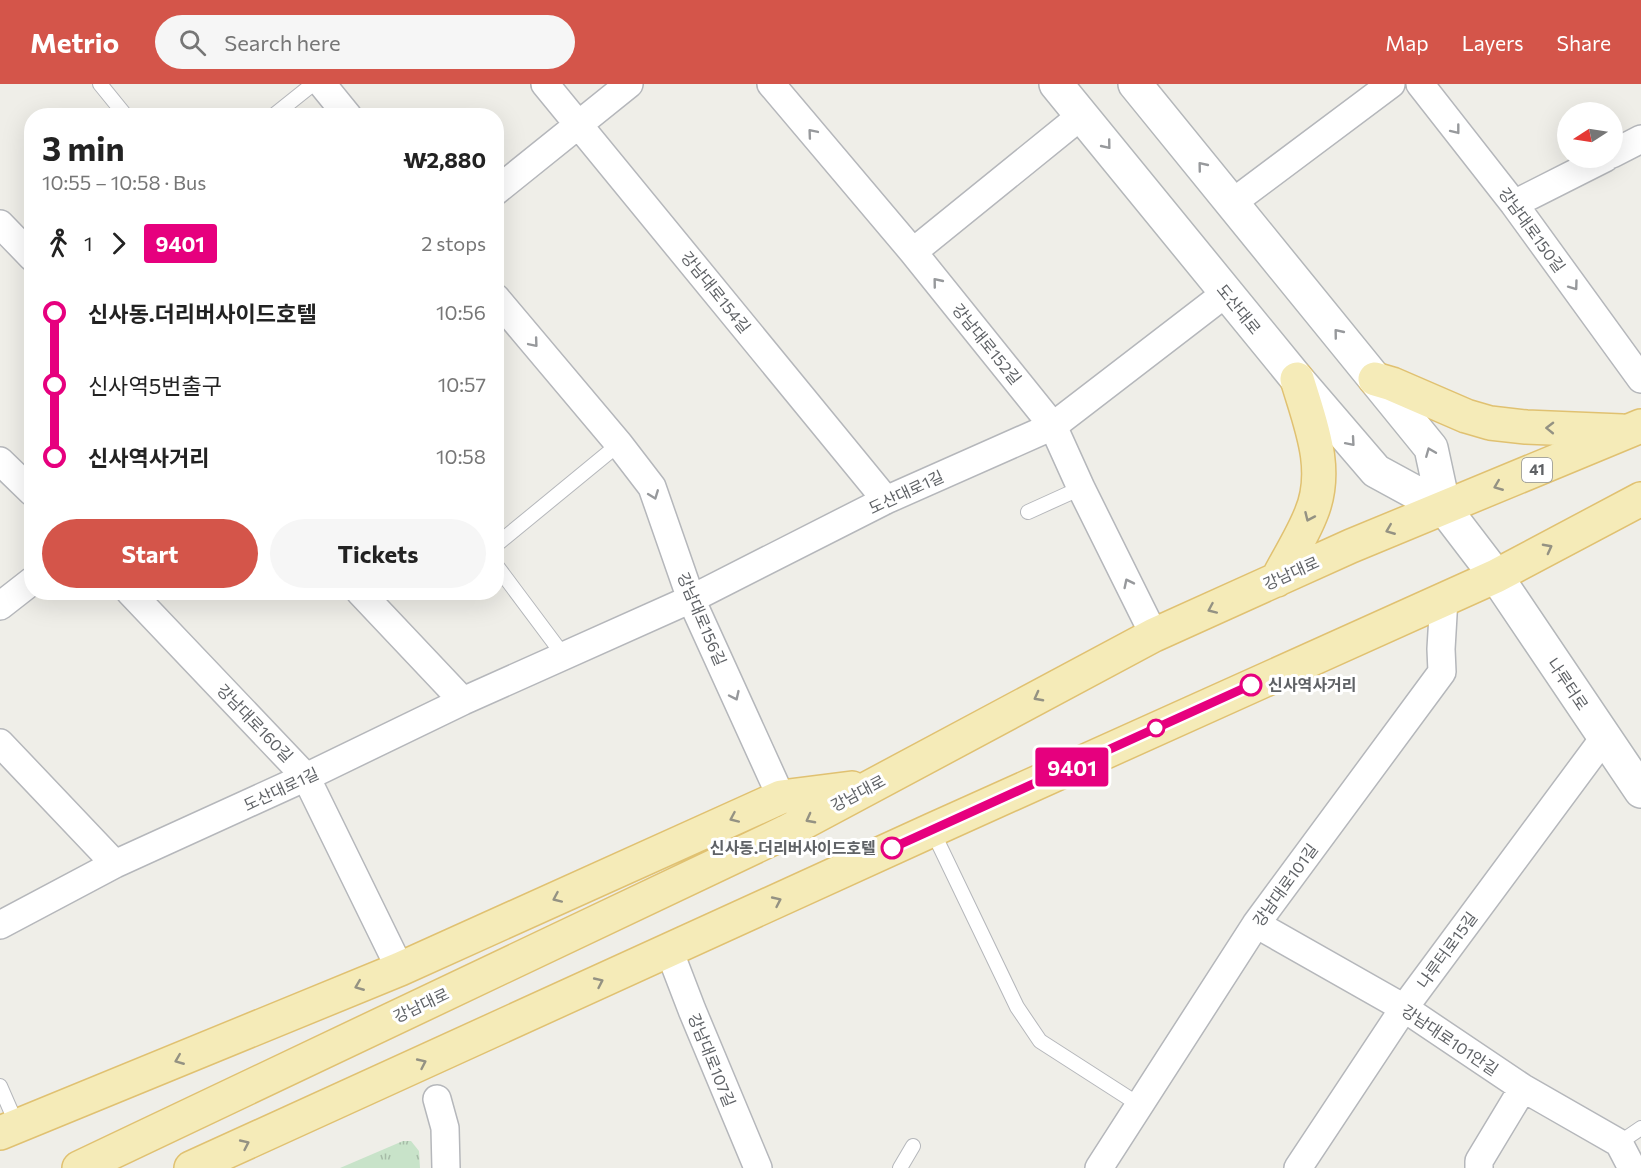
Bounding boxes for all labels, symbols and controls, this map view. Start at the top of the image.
search box [155,15,575,69]
text: Metrio [30,25,119,59]
icon: search [176,26,209,59]
text: Search here [224,29,341,56]
text: Map [1385,30,1429,55]
text: Layers [1462,30,1524,55]
text: Share [1557,30,1611,55]
north arrow [1557,102,1623,168]
map controls [1557,102,1623,168]
one-way arrow [1449,123,1460,134]
text: 3 min [42,127,125,168]
one-way arrow [808,128,819,139]
one-way arrow [1100,138,1111,149]
text: ₩2,880 [403,146,486,173]
one-way arrow [1198,161,1209,172]
text: 10:55 – 10:58 · Bus [42,170,206,194]
street label: 강남대로150길 [1495,184,1570,276]
icon: walk [42,227,75,260]
icon: forward [102,227,135,260]
text: 1 [84,231,93,255]
text: 9401 [156,231,205,256]
text: 2 stops [421,231,486,255]
street label: 강남대로154길 [678,247,755,336]
one-way arrow [934,278,945,289]
one-way arrow [1566,279,1577,290]
street label: 도산대로 [1213,280,1265,338]
street label: 강남대로152길 [949,299,1026,388]
text: 신사동.더리버사이드호텔 [88,300,316,327]
text: 10:56 [436,300,486,324]
one-way arrow [1334,329,1345,340]
one-way arrow [527,336,538,347]
text: 신사역5번출구 [88,372,222,399]
text: 10:57 [438,372,486,396]
one-way arrow [1546,421,1555,434]
one-way arrow [1344,435,1355,446]
text: 신사역사거리 [88,444,209,471]
text: 10:58 [436,444,486,468]
one-way arrow [1425,447,1437,458]
road number: 41 [1522,458,1552,482]
street label: 도산대로1길 [865,466,946,517]
one-way arrow [1494,479,1505,491]
one-way arrow [647,490,660,500]
one-way arrow [1304,510,1316,521]
button: Start [42,519,258,588]
button: Tickets [270,519,486,588]
one-way arrow [1386,523,1397,535]
one-way arrow [1541,544,1552,555]
street label: 강남대로 [1260,552,1322,593]
street label: 강남대로156길 [674,569,731,668]
one-way arrow [1123,578,1135,589]
one-way arrow [1207,602,1218,614]
street label: 나루터로 [1544,654,1593,714]
marker: 신사역사거리 [1240,674,1262,696]
place label: 신사역사거리 [1268,675,1356,694]
street label: 강남대로160길 [214,680,297,765]
one-way arrow [728,689,740,700]
one-way arrow [1034,690,1044,701]
unlabelled marker [1147,719,1165,737]
line badge: 9401 [1030,748,1114,786]
text: 9401 [1047,755,1097,780]
street label: 도산대로1길 [240,763,321,814]
street label: 강남대로 [827,770,888,815]
one-way arrow [730,811,741,823]
one-way arrow [806,812,817,823]
marker: 신사동.더리버사이드호텔 [881,837,903,859]
place label: 신사동.더리버사이드호텔 [710,838,876,857]
street label: 강남대로101길 [1248,840,1321,930]
one-way arrow [552,891,563,903]
one-way arrow [770,896,781,908]
street label: 나루터로15길 [1413,908,1481,992]
one-way arrow [593,977,604,989]
one-way arrow [355,979,366,991]
street label: 강남대로 [390,983,452,1026]
street label: 강남대로101안길 [1398,1000,1502,1079]
street label: 강남대로107길 [685,1010,740,1109]
one-way arrow [174,1053,185,1065]
one-way arrow [415,1058,426,1070]
one-way arrow [238,1139,249,1151]

